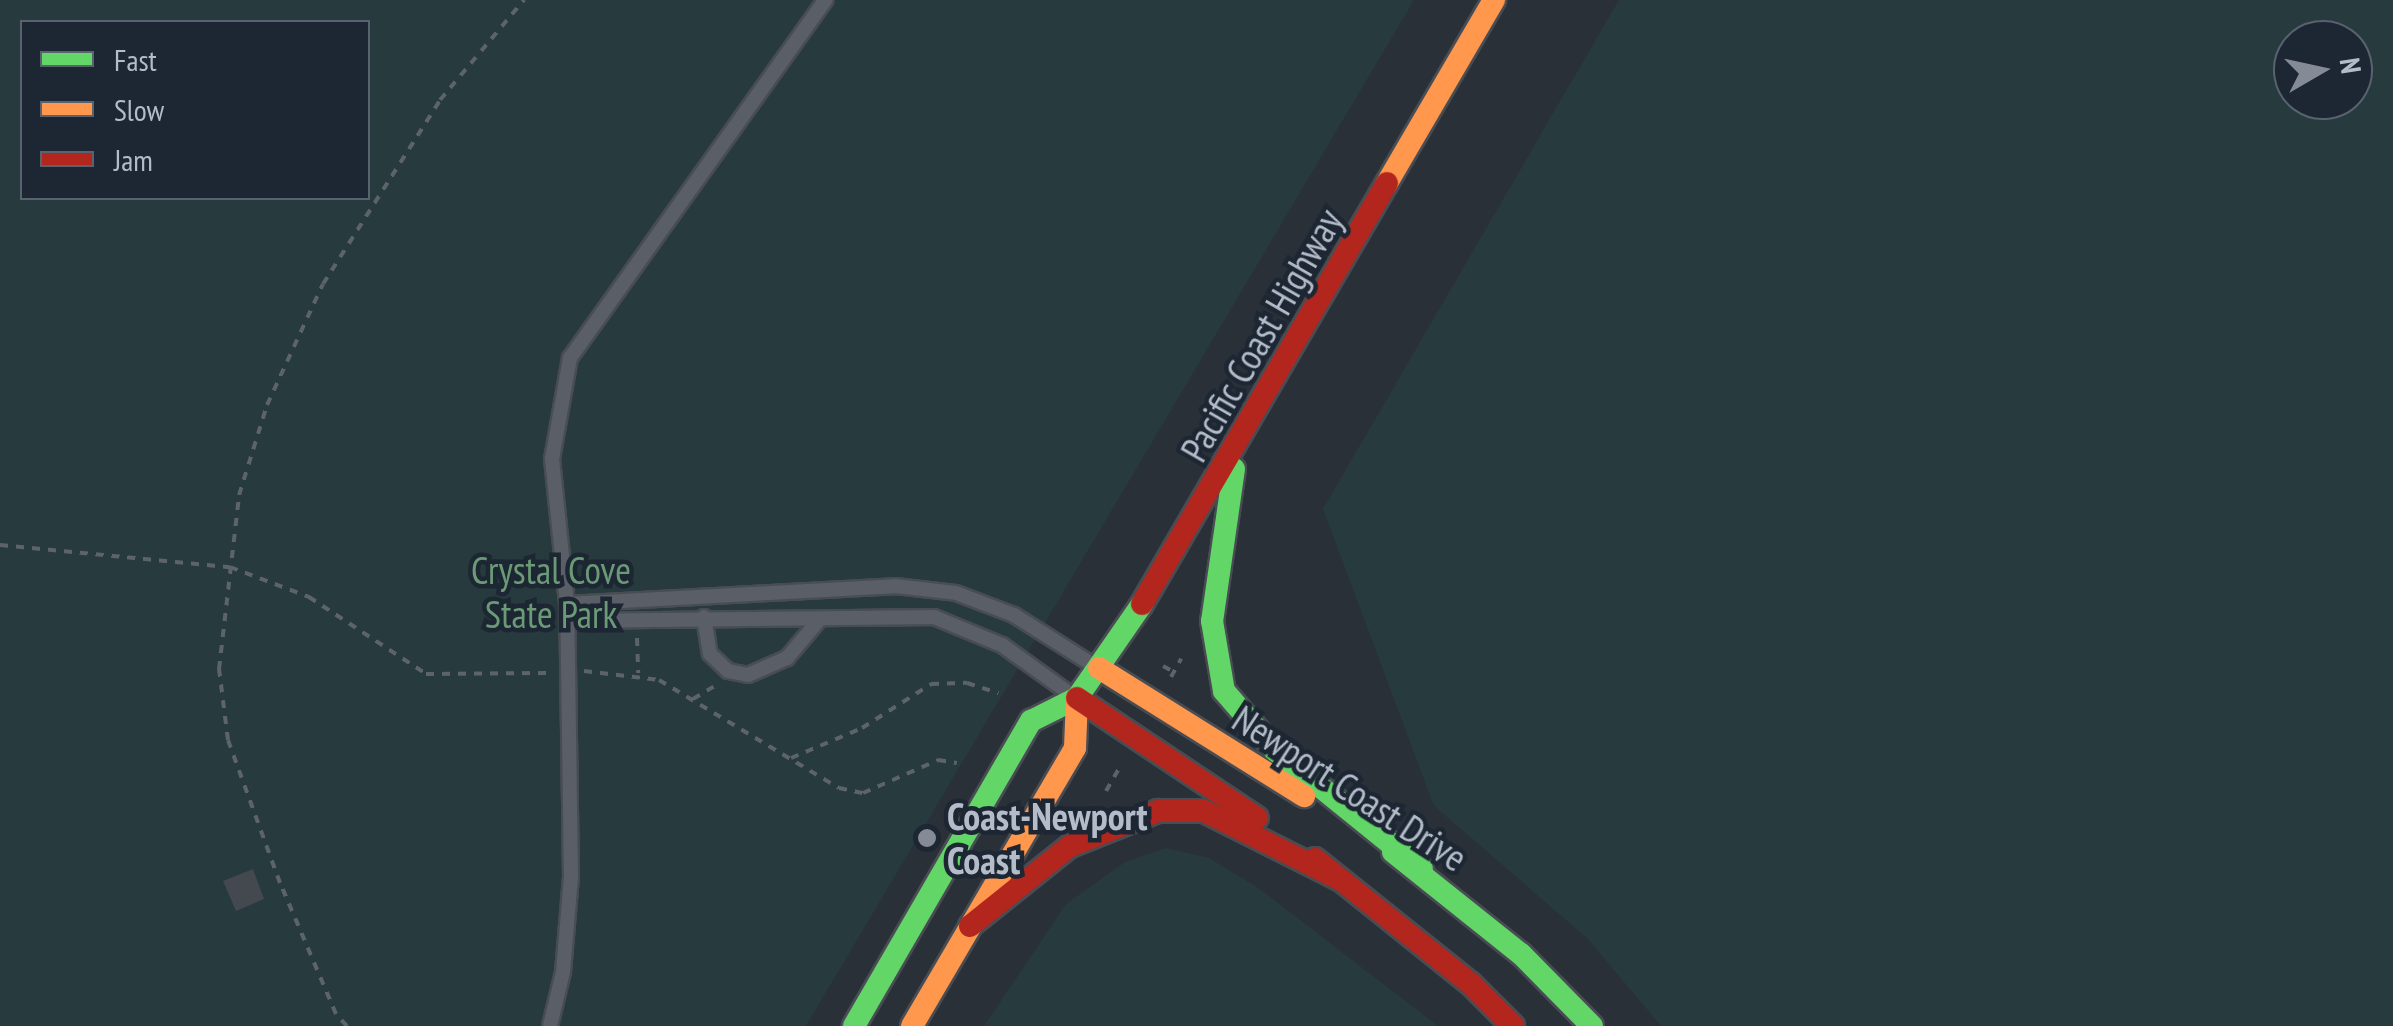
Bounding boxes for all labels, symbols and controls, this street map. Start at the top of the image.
legend [20,20,370,200]
north arrow [2273,20,2373,120]
text: Fast [114,40,157,79]
text: N [2332,55,2371,76]
text: Slow [114,90,164,129]
text: Jam [114,140,153,179]
street label: Pacific Coast Highway [1170,201,1352,469]
park label: Crystal Cove State Park [471,547,631,636]
street label: Newport Coast Drive [1225,696,1475,880]
place label: Coast-Newport Coast [947,793,1148,882]
marker: Coast-Newport Coast [916,827,938,849]

